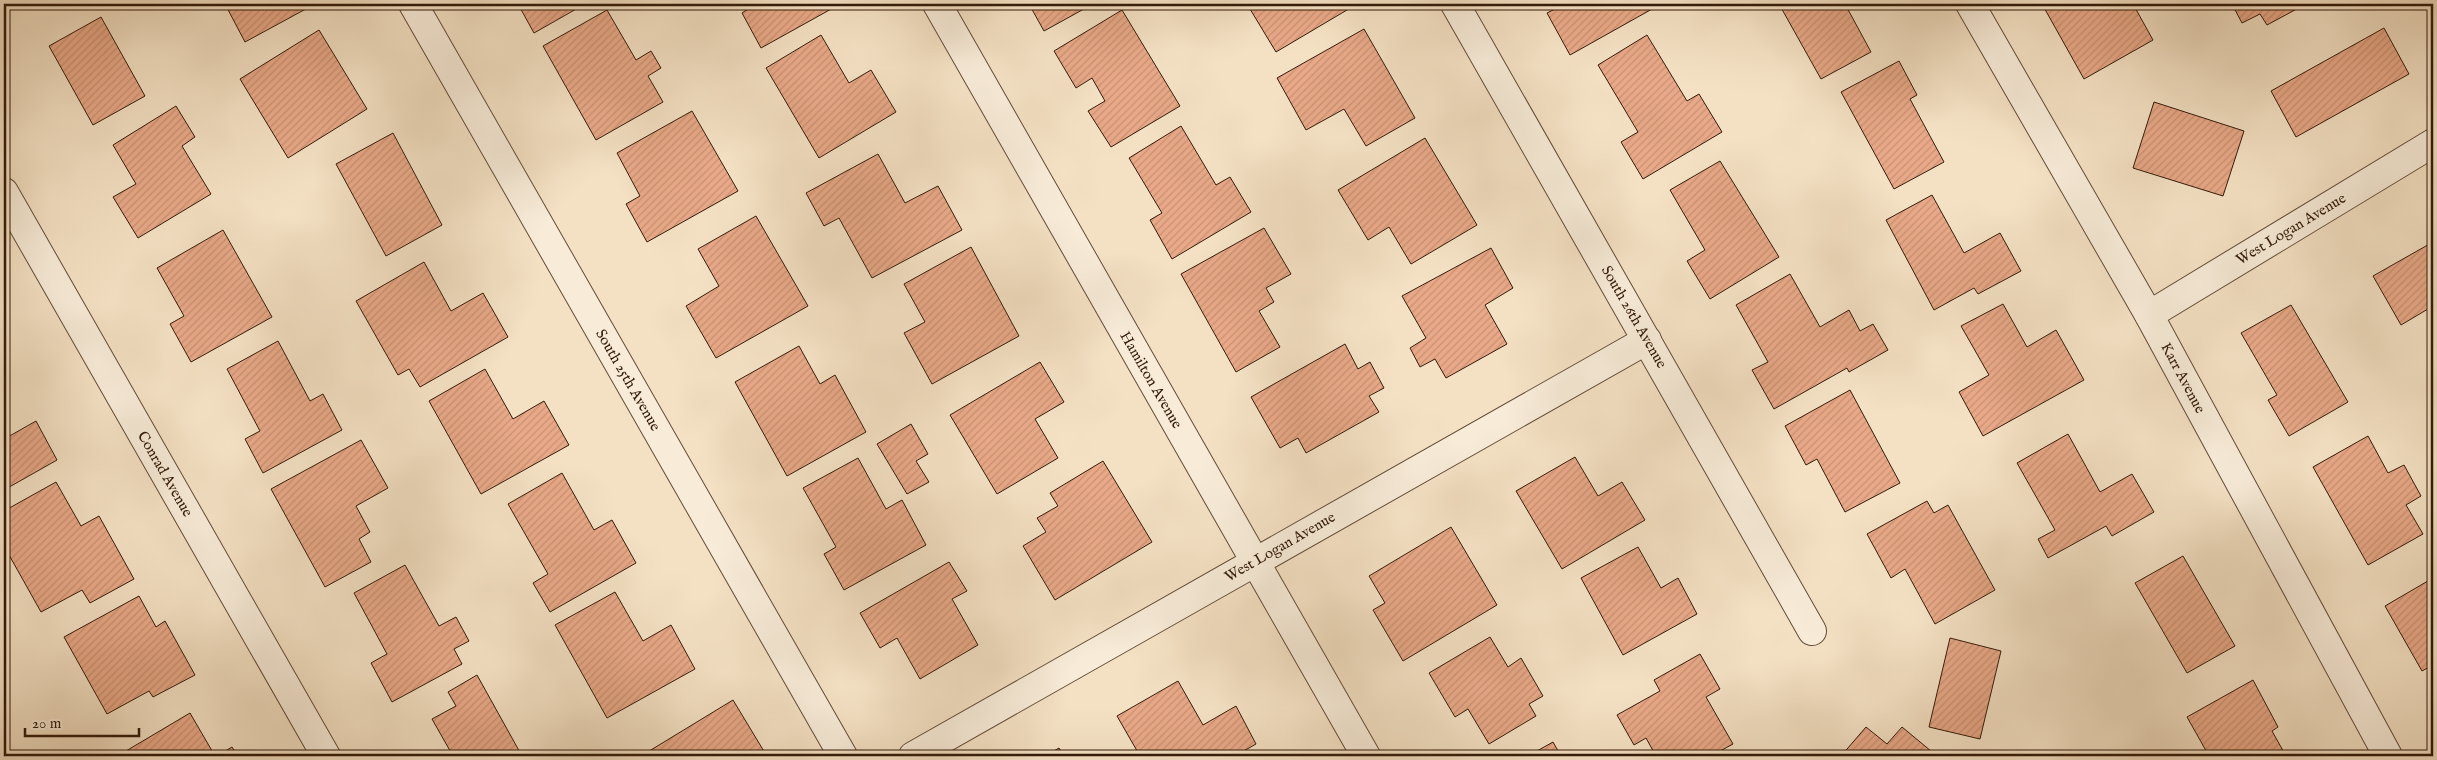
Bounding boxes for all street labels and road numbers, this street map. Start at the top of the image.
street label: West Logan Avenue [2233,189,2349,269]
street label: South 26th Avenue [1597,262,1671,372]
street label: South 25th Avenue [591,326,665,434]
street label: Hamilton Avenue [1115,328,1187,432]
street label: Karr Avenue [2156,339,2210,417]
street label: Conrad Avenue [133,428,197,520]
street label: West Logan Avenue [1221,508,1339,586]

